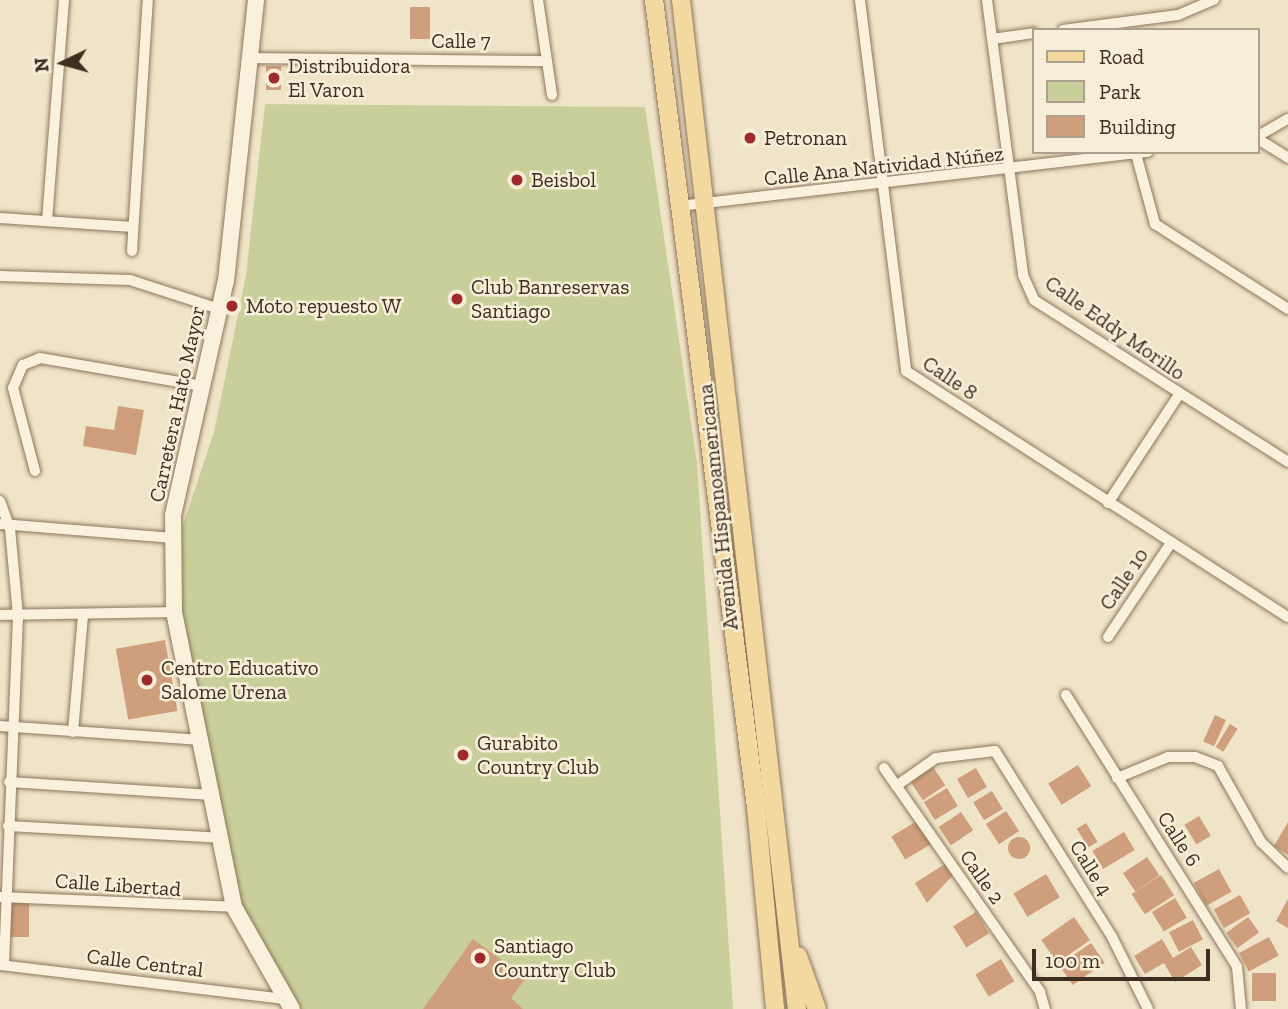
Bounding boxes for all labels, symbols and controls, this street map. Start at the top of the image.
north arrow [28,28,98,98]
street label: Calle 7 [431,28,491,54]
legend [1032,28,1260,154]
text: Road [1099,44,1144,69]
place label: Distribuidora El Varon [288,53,411,103]
text: N [29,57,54,73]
marker: Distribuidora El Varon [266,70,282,86]
text: Park [1099,79,1141,104]
text: Building [1099,114,1176,139]
place label: Petronan [764,125,847,151]
marker: Petronan [742,130,758,146]
street label: Calle Ana Natividad Núñez [763,141,1005,191]
place label: Beisbol [531,167,596,193]
marker: Beisbol [509,172,525,188]
street label: Calle Eddy Morillo [1040,270,1190,386]
place label: Club Banreservas Santiago [471,274,629,324]
marker: Club Banreservas Santiago [449,291,465,307]
place label: Moto repuesto W [246,293,402,319]
marker: Moto repuesto W [224,298,240,314]
street label: Carretera Hato Mayor [144,304,210,504]
street label: Calle 8 [918,351,982,405]
street label: Avenida Hispanoamericana [693,383,743,631]
street label: Calle 10 [1094,543,1154,615]
place label: Centro Educativo Salome Urena [161,655,319,705]
marker: Centro Educativo Salome Urena [139,672,155,688]
place label: Gurabito Country Club [477,730,599,780]
marker: Gurabito Country Club [455,747,471,763]
street label: Calle 6 [1152,807,1206,871]
street label: Calle 4 [1064,836,1118,900]
street label: Calle 2 [954,845,1010,909]
street label: Calle Libertad [54,868,182,902]
place label: Santiago Country Club [494,933,616,983]
scale bar [1036,936,1214,980]
street label: Calle Central [85,943,205,983]
text: 100 m [1045,948,1100,973]
marker: Santiago Country Club [472,950,488,966]

